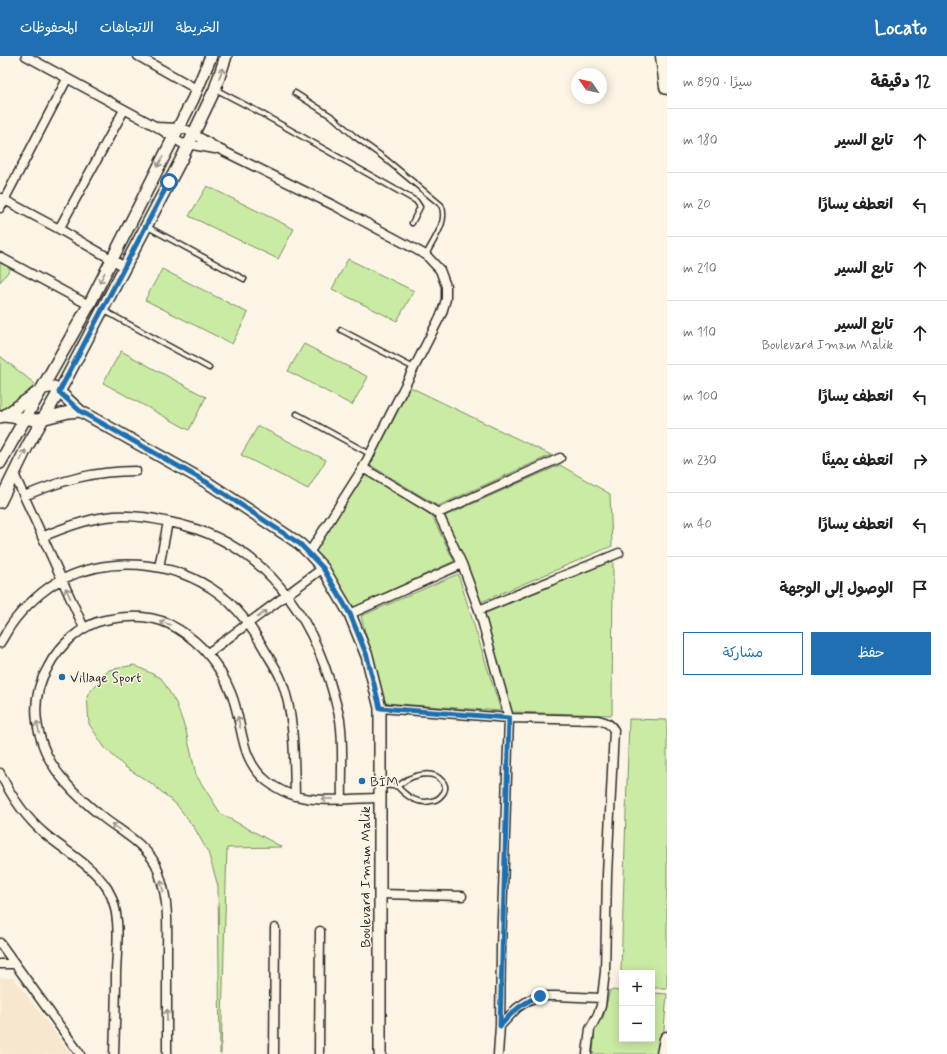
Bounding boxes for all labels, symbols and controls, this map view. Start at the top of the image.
text: Locato [875,16,927,41]
text: المحفوظات [20,19,78,37]
text: الاتجاهات [100,19,154,37]
text: الخريطة [176,19,219,37]
one-way arrow [217,67,225,79]
north arrow [571,68,607,104]
text: 12 دقيقة [871,71,931,93]
text: سيرًا · 890 m [683,74,752,91]
icon: ahead [909,130,931,152]
text: تابع السير [835,131,893,151]
text: 180 m [683,132,718,149]
one-way arrow [156,156,164,168]
route start [160,173,178,191]
icon: left [909,194,931,216]
text: انعطف يسارًا [818,195,893,215]
text: 20 m [683,196,711,213]
icon: ahead [909,258,931,280]
text: تابع السير [835,259,893,279]
text: 210 m [683,260,717,277]
one-way arrow [98,272,105,284]
text: تابع السير [835,315,893,335]
icon: ahead [909,322,931,344]
text: 110 m [683,324,716,341]
text: Boulevard Imam Malik [762,337,893,354]
icon: left [909,386,931,408]
text: انعطف يسارًا [818,387,893,407]
text: 100 m [683,388,718,405]
one-way arrow [20,449,28,461]
icon: right [909,450,931,472]
text: انعطف يمينًا [822,451,893,471]
text: 230 m [683,452,717,469]
icon: left [909,514,931,536]
text: انعطف يسارًا [818,515,893,535]
text: 40 m [683,516,712,533]
icon: arrive [909,578,931,600]
text: الوصول إلى الوجهة [779,579,893,599]
one-way arrow [64,587,71,599]
one-way arrow [257,610,268,618]
one-way arrow [159,619,172,626]
button: مشاركة [683,632,803,675]
button: حفظ [811,632,931,675]
place label: Village Sport [70,669,142,687]
marker: Village Sport [57,672,67,682]
one-way arrow [235,716,243,729]
one-way arrow [33,721,41,734]
place label: BİM [370,773,399,791]
marker: BİM [357,776,367,786]
one-way arrow [321,795,334,803]
street label: Boulevard Imam Malik [357,806,375,948]
one-way arrow [110,823,121,831]
one-way arrow [158,879,166,892]
map controls [619,970,655,1042]
button: + [619,970,655,1006]
route end [531,987,549,1005]
button: − [619,1006,655,1042]
one-way arrow [163,1009,171,1022]

